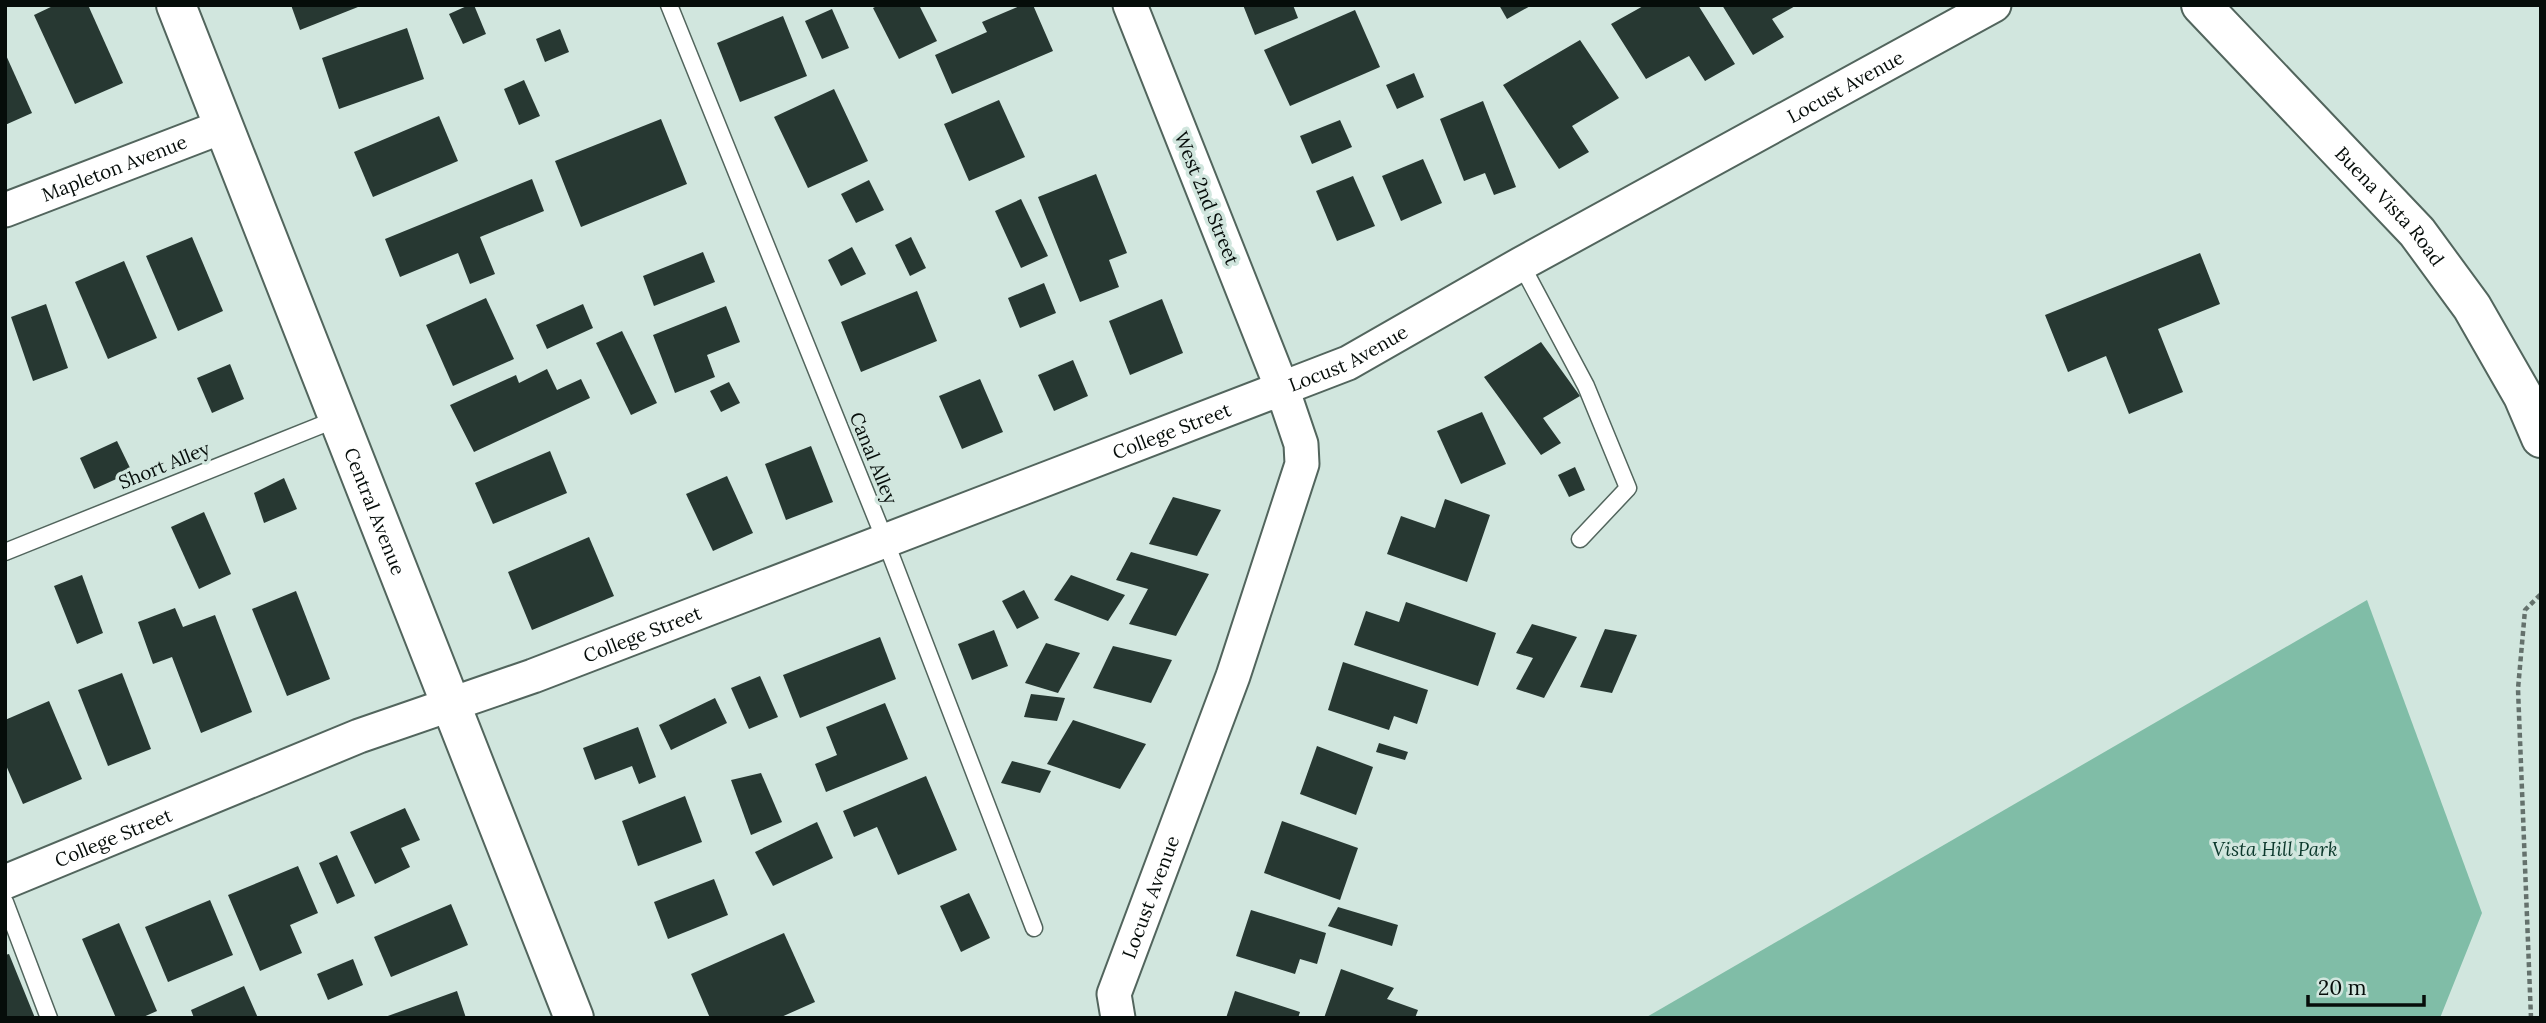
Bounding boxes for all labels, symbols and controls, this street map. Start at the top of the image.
street label: Locust Avenue [1783,45,1908,128]
street label: West 2nd Street [1169,128,1245,269]
street label: Mapleton Avenue [38,129,190,207]
street label: Buena Vista Road [2330,142,2450,270]
street label: Locust Avenue [1285,319,1412,397]
street label: College Street [1109,397,1235,464]
street label: Canal Alley [845,409,903,507]
street label: Short Alley [115,436,213,494]
street label: Central Avenue [339,444,411,579]
street label: College Street [580,600,705,668]
street label: College Street [51,802,176,872]
street label: Locust Avenue [1116,832,1184,962]
park label: Vista Hill Park [2212,837,2338,861]
scale bar [2308,964,2424,1008]
text: 20 m [2318,974,2367,1001]

